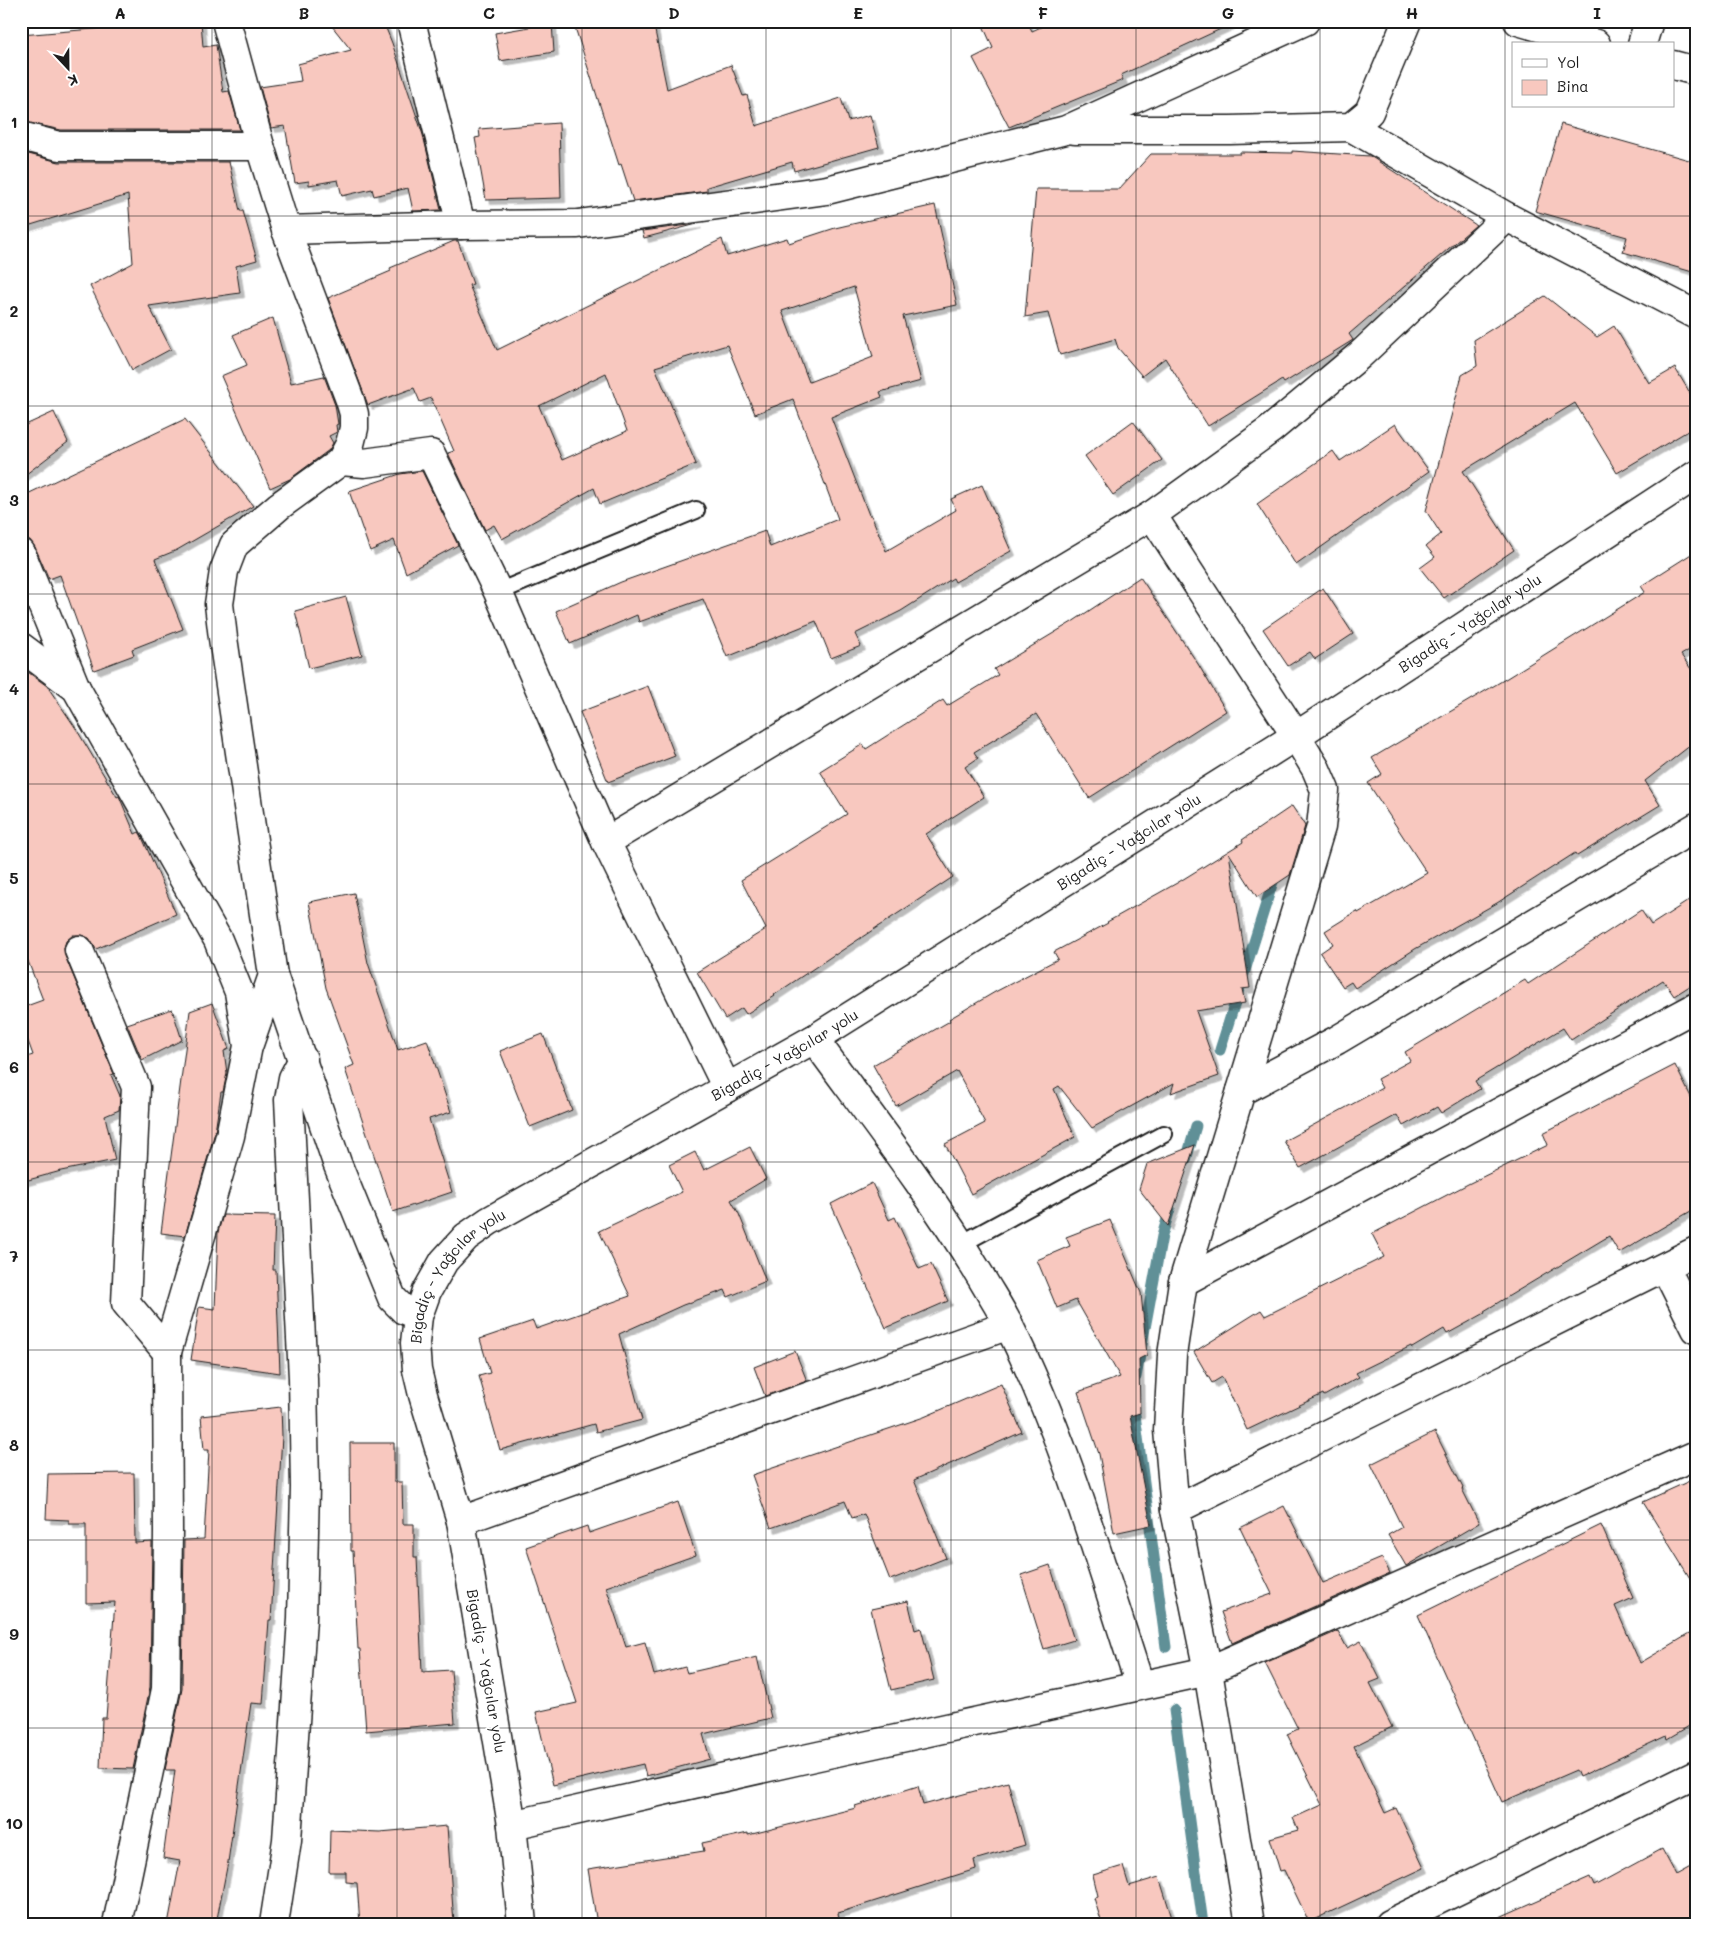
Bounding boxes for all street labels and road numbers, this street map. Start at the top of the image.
street label: Bigadiç - Yağcılar yolu [1394,569,1545,677]
street label: Bigadiç - Yağcılar yolu [1053,788,1204,894]
street label: Bigadiç - Yağcılar yolu [707,1004,862,1105]
street label: Bigadiç - Yağcılar yolu [405,1204,509,1345]
street label: Bigadiç - Yağcılar yolu [463,1587,511,1755]

